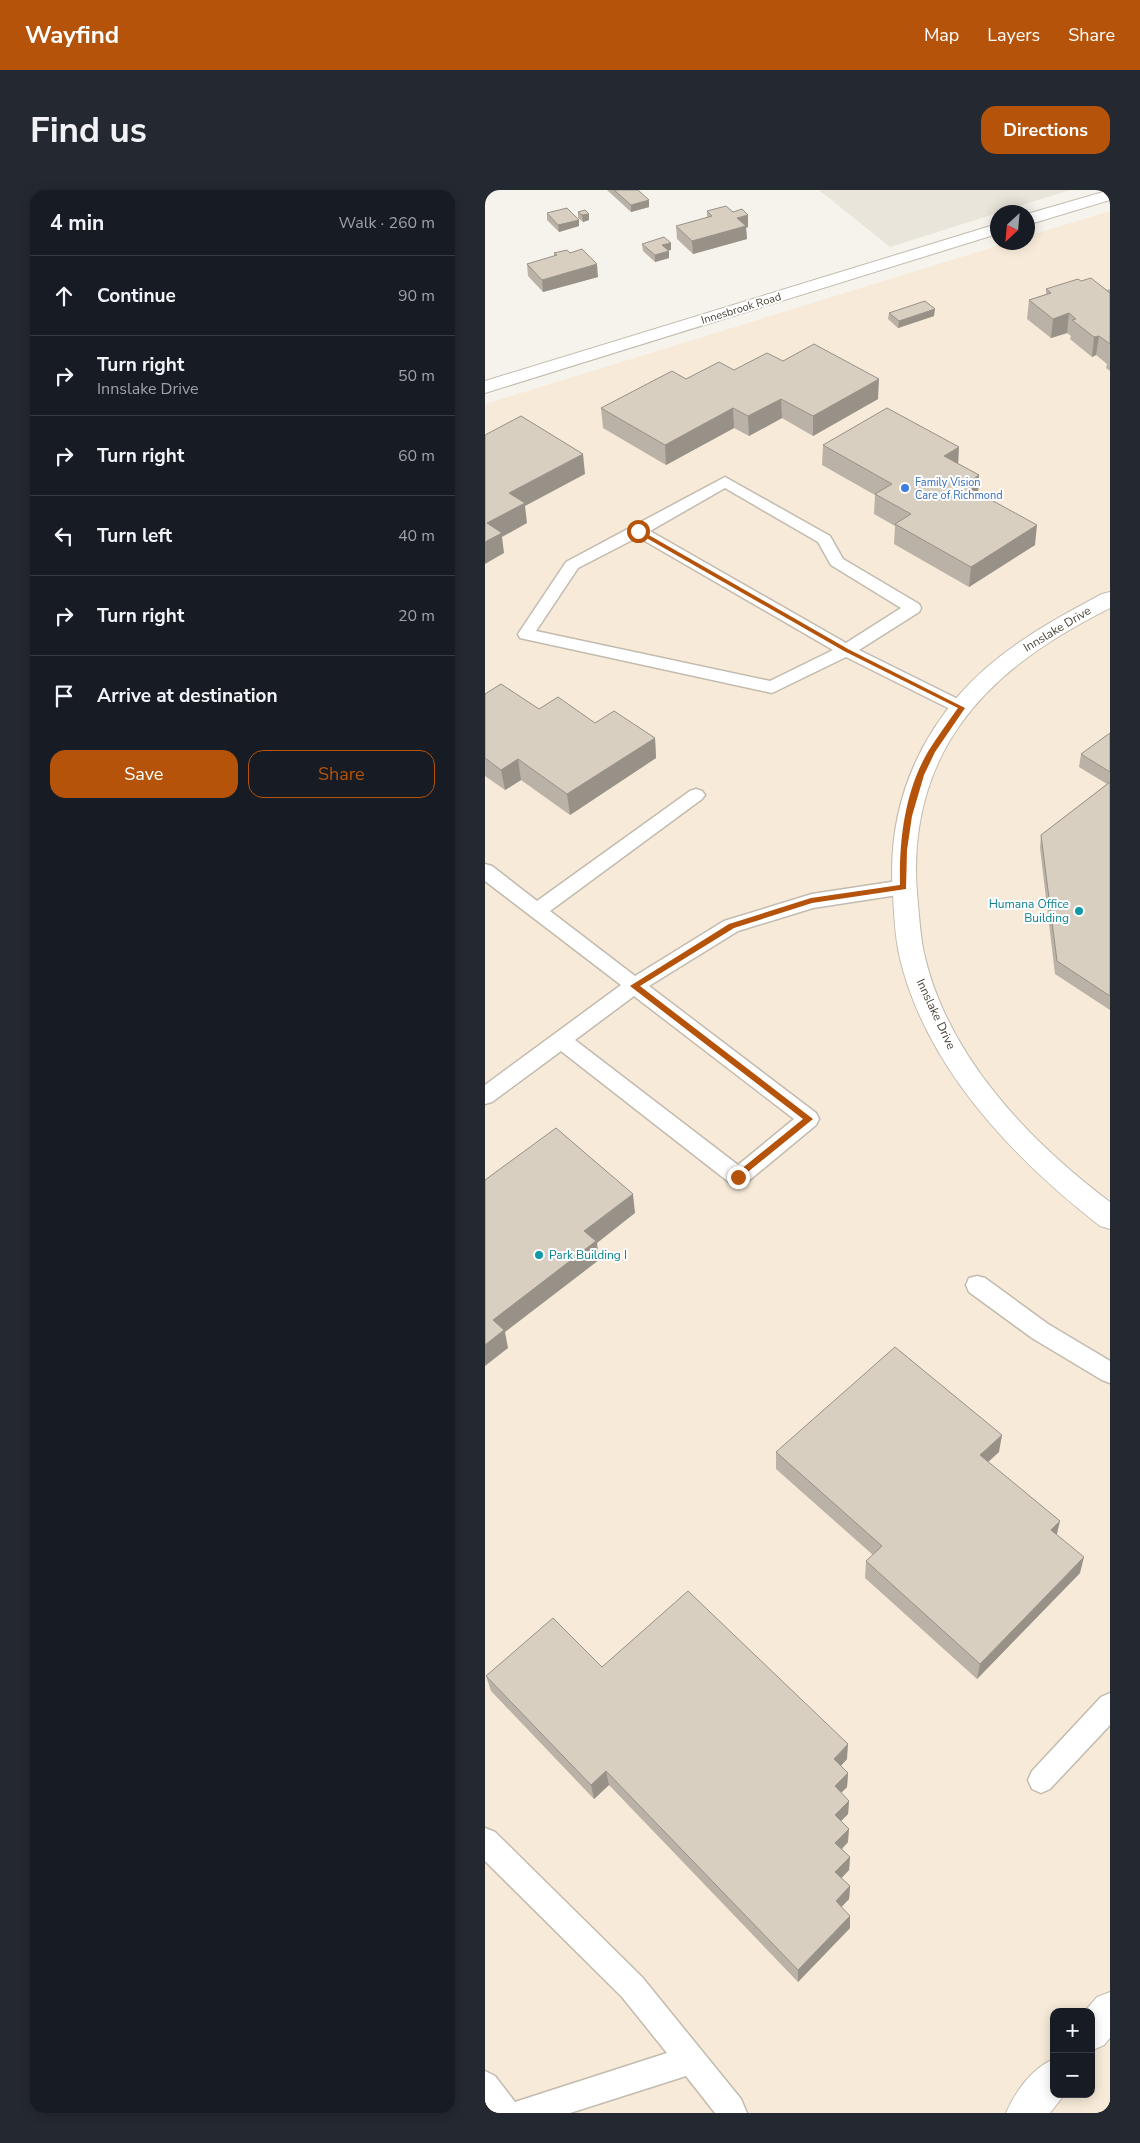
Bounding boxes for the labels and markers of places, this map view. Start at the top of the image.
place label: Family Vision Care of Richmond [915,475,1003,503]
marker: Family Vision Care of Richmond [899,482,911,494]
place label: Humana Office Building [989,896,1069,926]
marker: Humana Office Building [1073,905,1085,917]
place label: Park Building I [549,1247,627,1263]
marker: Park Building I [533,1249,545,1261]

